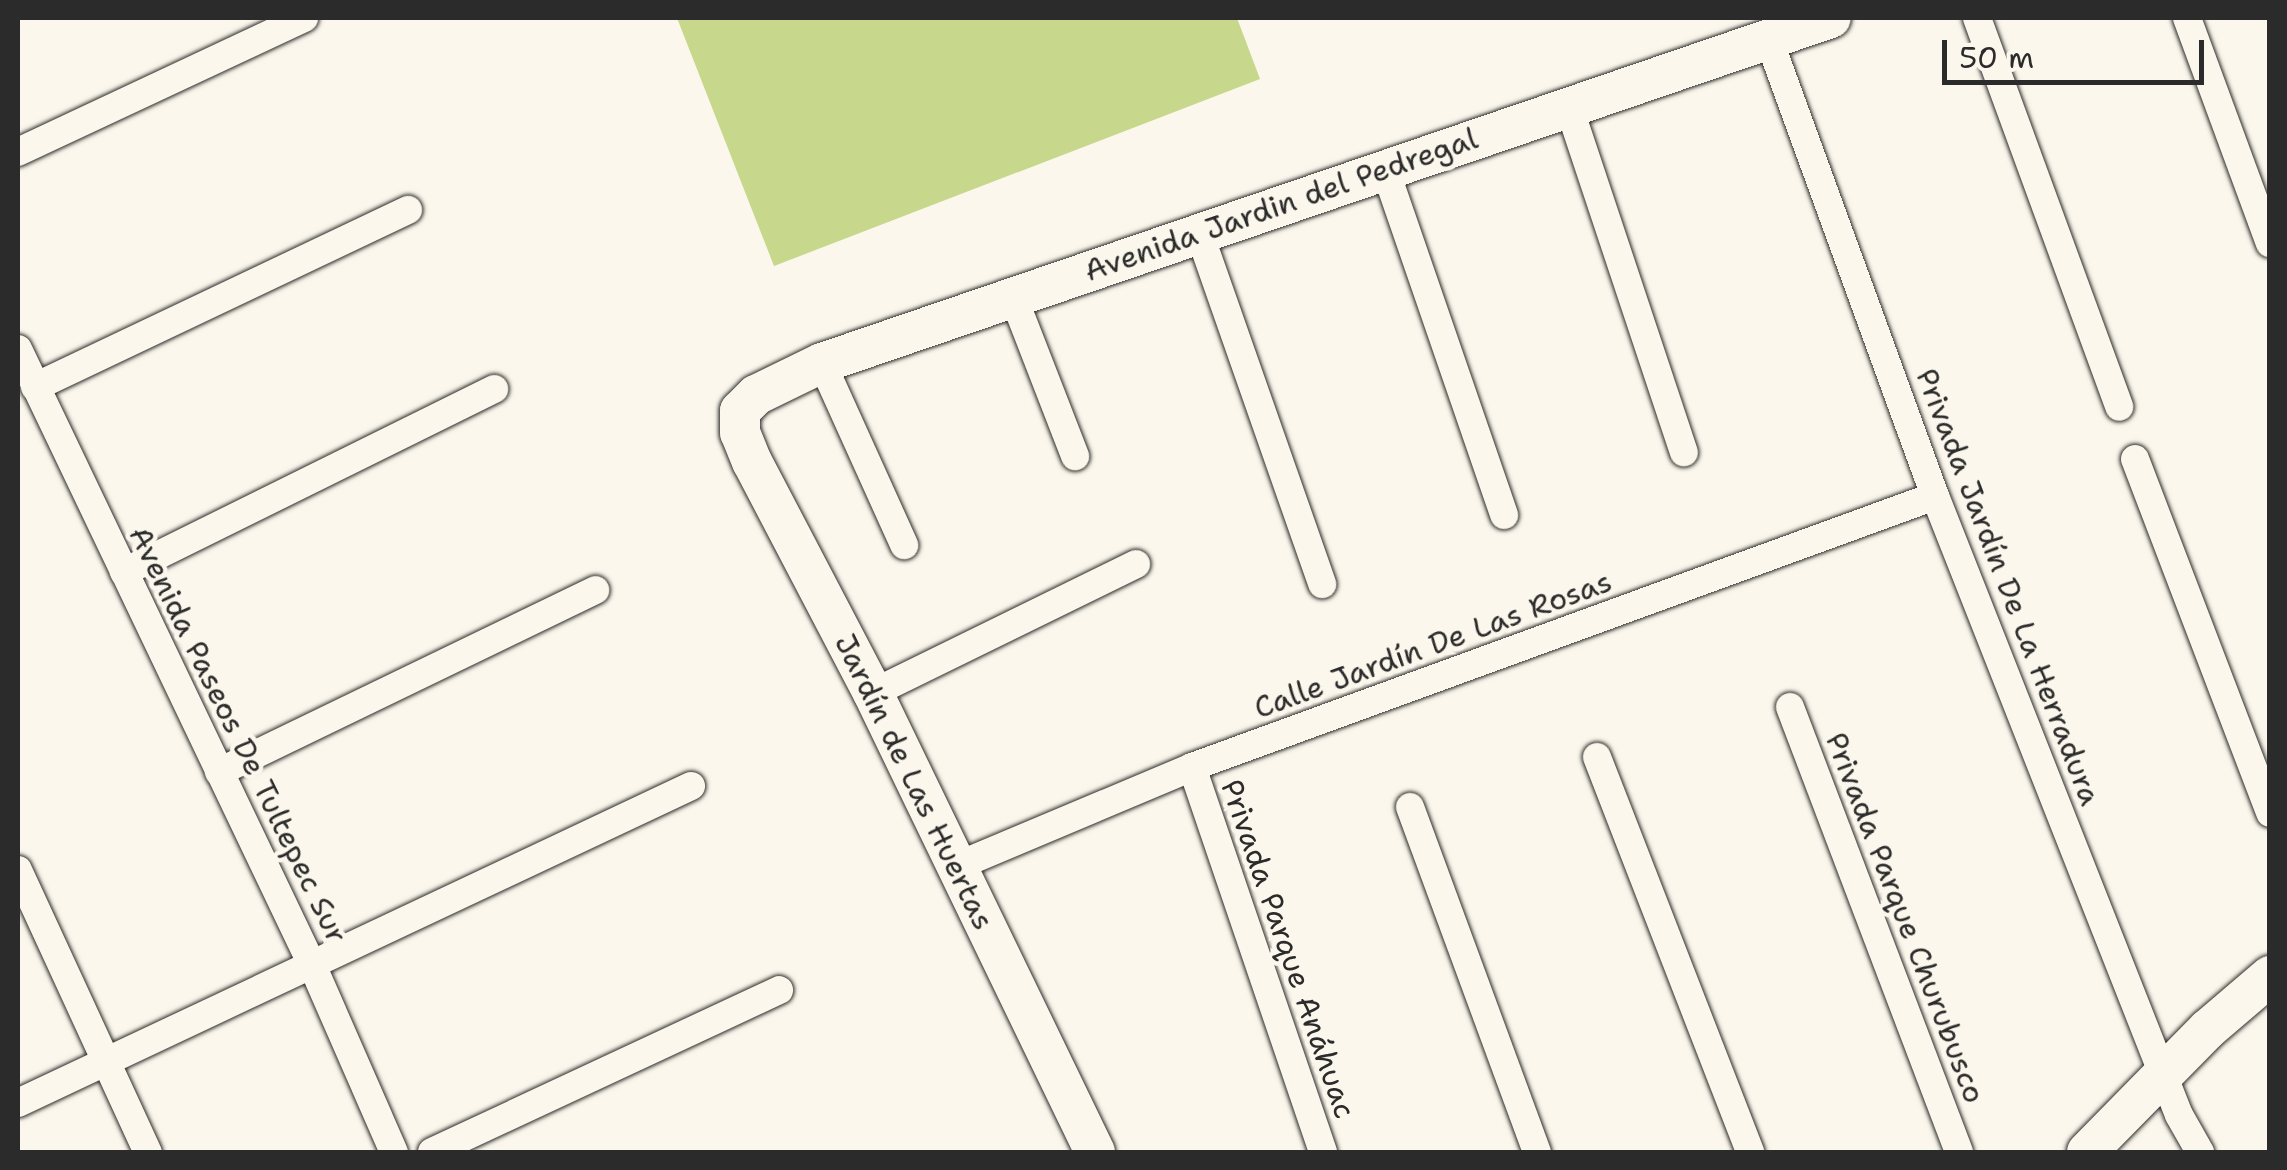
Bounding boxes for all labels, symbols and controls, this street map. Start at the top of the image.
scale bar [1947,20,2210,82]
text: 50 m [1959,37,2034,78]
street label: Avenida Jardin del Pedregal [1080,121,1482,289]
street label: Privada Jardín De La Herradura [1908,364,2108,810]
street label: Avenida Paseos De Tultepec Sur [121,521,355,949]
street label: Calle Jardín De Las Rosas [1249,563,1617,727]
street label: Jardín de Las Huertas [827,628,1001,936]
street label: Privada Parque Churubusco [1818,728,1992,1108]
street label: Privada Parque Anáhuac [1213,775,1363,1123]

